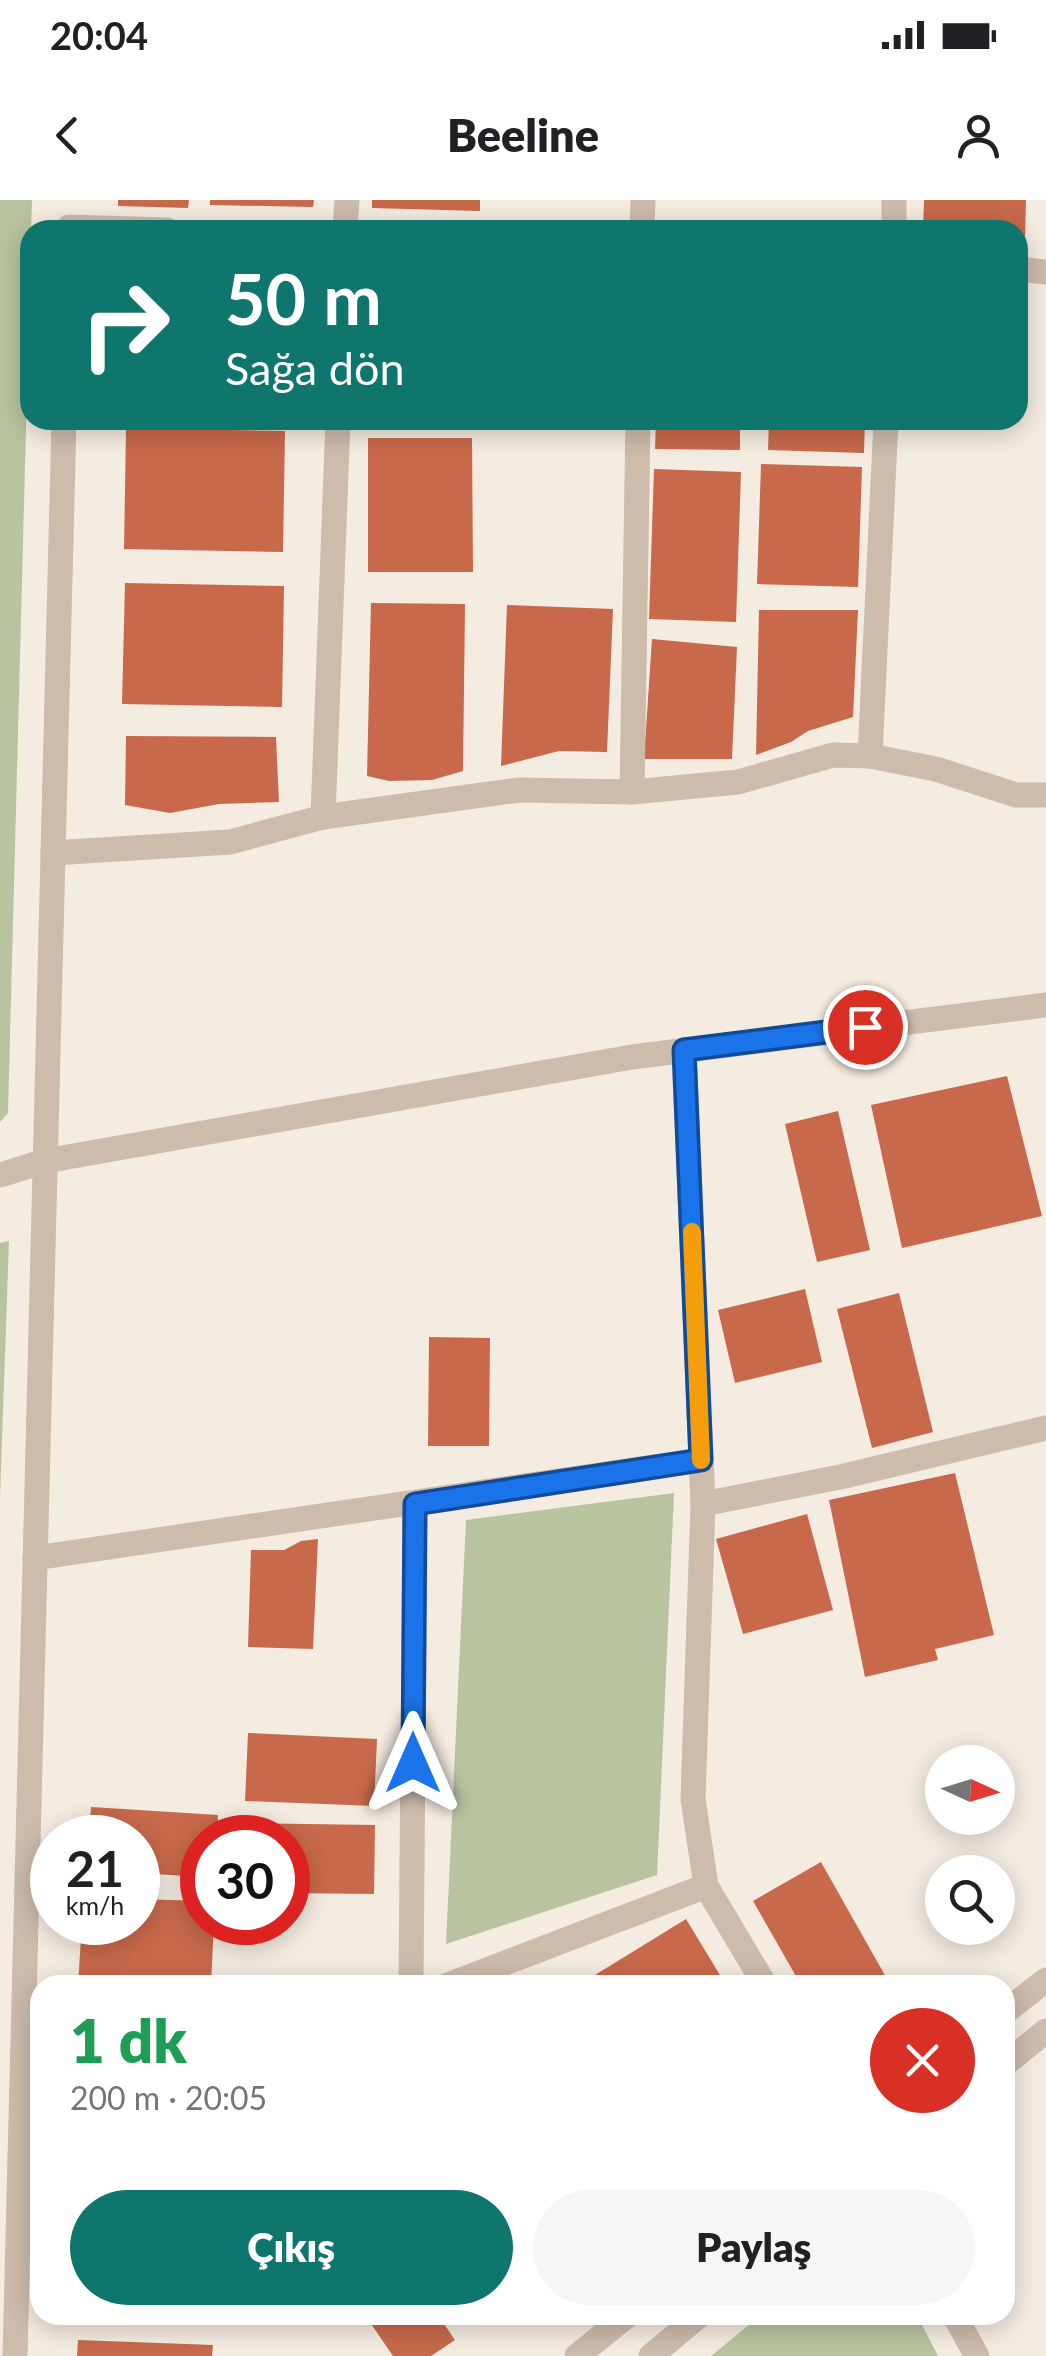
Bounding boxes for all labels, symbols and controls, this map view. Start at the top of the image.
text: 20:04 [50,12,148,58]
icon: back [40,108,95,163]
text: Beeline [447,108,599,162]
icon: person [951,108,1006,163]
text: 50 m [225,256,382,340]
icon: right [60,260,190,390]
text: Sağa dön [225,341,405,395]
pin [823,985,908,1070]
icon: arrive [838,1000,893,1055]
position arrow [361,1711,465,1815]
north arrow [925,1745,1015,1835]
map controls [925,1745,1015,1945]
speed limit sign: 30 [180,1815,310,1945]
text: 21 [66,1838,124,1898]
button: search [925,1855,1015,1945]
text: km/h [66,1890,124,1920]
text: 1 dk [70,2004,187,2076]
button: close [870,2008,975,2113]
text: 200 m · 20:05 [70,2078,267,2117]
button: Çıkış [70,2190,513,2305]
button: Paylaş [533,2190,975,2305]

